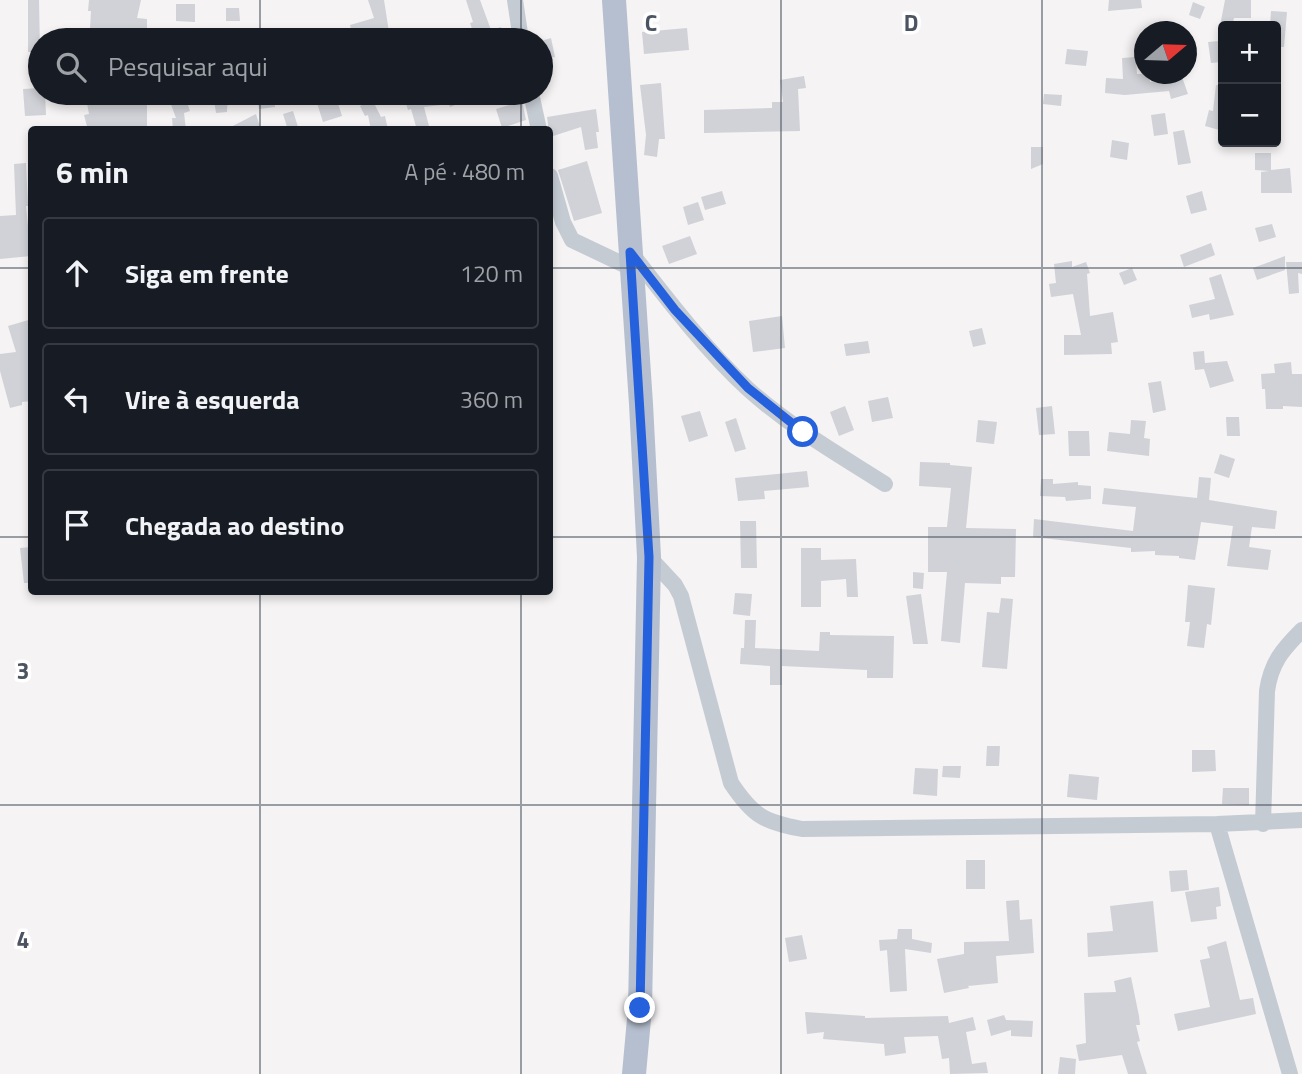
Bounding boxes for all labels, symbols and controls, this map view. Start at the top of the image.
text: C [645,5,657,40]
text: D [904,5,918,40]
north arrow [1134,21,1197,84]
map controls [1218,21,1281,147]
button: + [1218,21,1281,84]
search box [28,28,553,105]
text: Pesquisar aqui [108,47,268,86]
icon: search [52,48,90,86]
button: − [1218,84,1281,147]
text: 6 min [56,149,129,195]
text: A pé · 480 m [404,154,525,189]
icon: ahead [58,254,96,292]
text: Siga em frente [125,254,289,293]
text: 120 m [460,256,523,291]
icon: left [58,380,96,418]
text: Vire à esquerda [125,380,300,419]
text: 360 m [460,382,523,417]
route start [787,416,818,447]
icon: arrive [58,506,96,544]
text: Chegada ao destino [125,506,344,545]
text: 3 [17,653,29,688]
text: 4 [17,922,29,957]
route end [624,992,655,1023]

